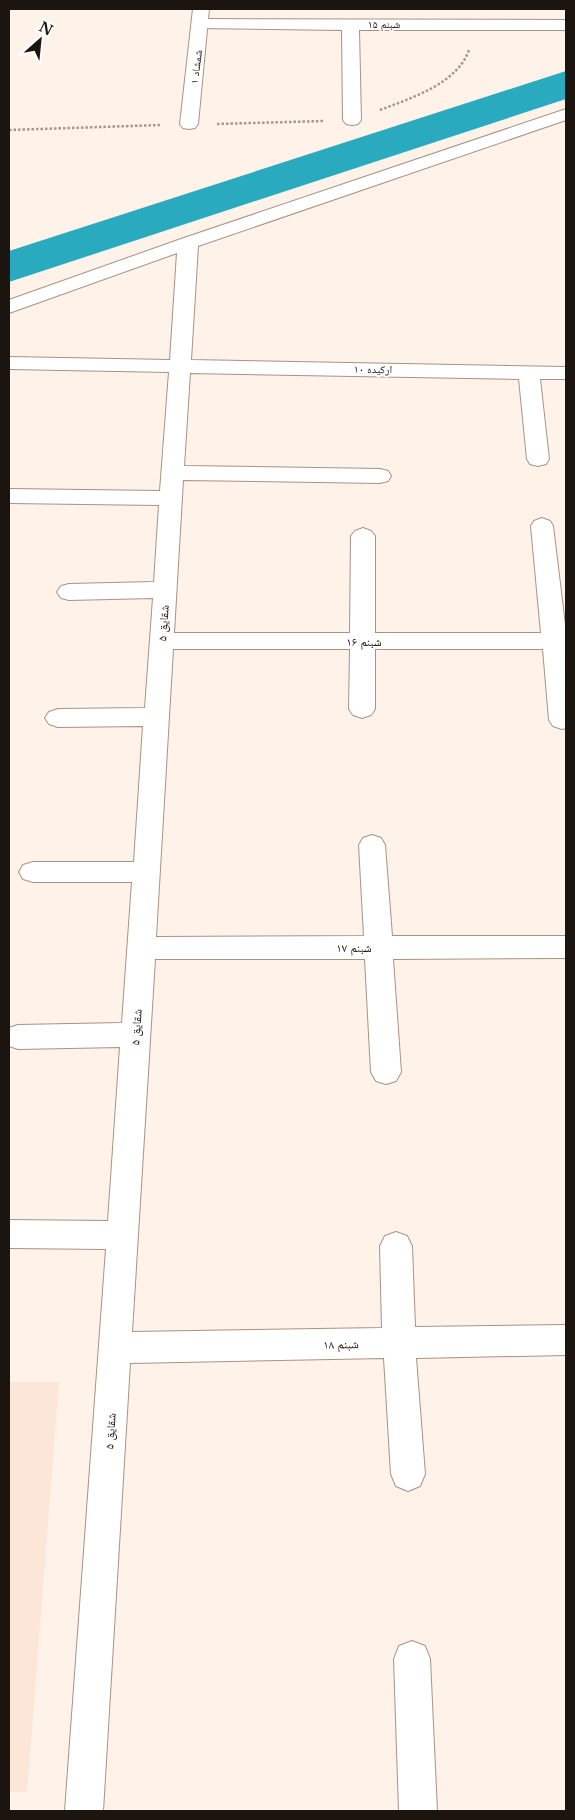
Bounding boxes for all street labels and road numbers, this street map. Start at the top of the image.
street label: شبنم ۱۵ [368,17,400,32]
street label: شمشاد ۱ [187,49,205,85]
street label: ارکیده ۱۰ [354,362,392,376]
street label: شقایق ۵ [154,604,172,642]
street label: شبنم ۱۶ [346,634,382,650]
street label: شبنم ۱۷ [336,940,372,956]
street label: شقایق ۵ [127,1008,145,1046]
street label: شبنم ۱۸ [323,1336,359,1353]
street label: شقایق ۵ [101,1412,119,1450]

